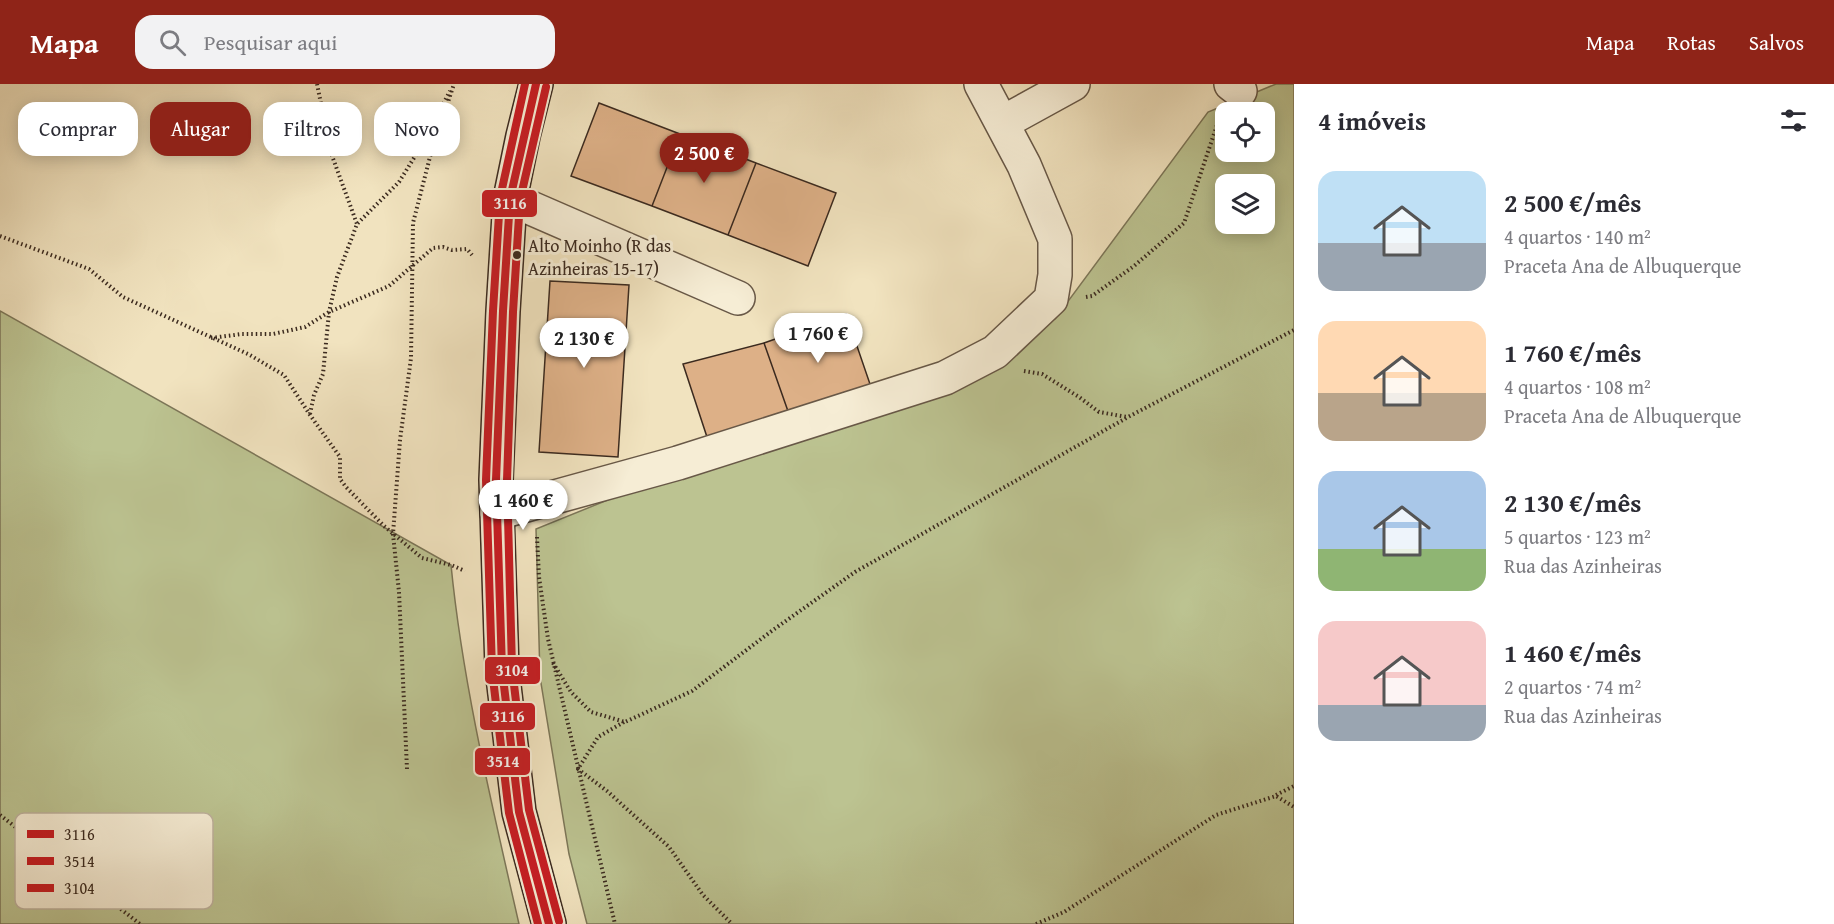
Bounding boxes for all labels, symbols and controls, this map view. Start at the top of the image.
search box [135,15,555,69]
text: Mapa [30,22,99,63]
icon: search [156,26,189,59]
text: Pesquisar aqui [204,26,337,58]
text: Mapa [1586,27,1634,58]
text: Rotas [1667,27,1716,58]
text: Salvos [1749,27,1804,58]
text: 4 imóveis [1318,101,1426,140]
chip: Comprar [18,102,138,156]
chip: Alugar [150,102,251,156]
chip: Filtros [263,102,362,156]
chip: Novo [374,102,460,156]
map controls [1215,102,1275,234]
button: locate [1215,102,1275,162]
icon: filters [1777,104,1810,137]
pin: 2 500 € [649,133,759,184]
text: 2 500 € [674,138,734,167]
button: layers [1215,174,1275,234]
text: 2 500 €/mês [1504,183,1641,222]
line badge: 3116 [481,189,538,218]
text: 3116 [493,191,527,215]
icon: home [1366,195,1438,267]
text: 4 quartos · 140 m² [1504,222,1651,251]
place label: Alto Moinho (R das Azinheiras 15-17) [528,232,671,282]
marker: Alto Moinho (R das Azinheiras 15-17) [511,249,523,261]
text: Praceta Ana de Albuquerque [1504,251,1741,280]
pin: 1 760 € [763,313,873,364]
pin: 2 130 € [529,318,639,369]
text: 1 760 € [788,318,848,347]
text: 2 130 € [554,323,614,352]
text: 1 760 €/mês [1504,333,1641,372]
icon: home [1366,345,1438,417]
text: 4 quartos · 108 m² [1504,372,1651,401]
text: Praceta Ana de Albuquerque [1504,401,1741,430]
pin: 1 460 € [468,480,578,531]
text: 2 130 €/mês [1504,483,1641,522]
text: 1 460 € [493,485,553,514]
icon: home [1366,495,1438,567]
text: 5 quartos · 123 m² [1504,522,1651,551]
text: Rua das Azinheiras [1504,551,1662,580]
text: 1 460 €/mês [1504,633,1641,672]
icon: home [1366,645,1438,717]
line badge: 3104 [484,656,541,685]
text: 3104 [495,658,529,682]
text: 2 quartos · 74 m² [1504,672,1641,701]
text: Rua das Azinheiras [1504,701,1662,730]
line badge: 3116 [479,702,536,731]
text: 3116 [491,704,525,728]
line badge: 3514 [474,747,531,776]
text: 3514 [486,749,520,773]
legend [15,813,213,909]
text: 3116 [64,822,95,846]
text: 3514 [64,849,95,873]
text: 3104 [64,876,95,900]

